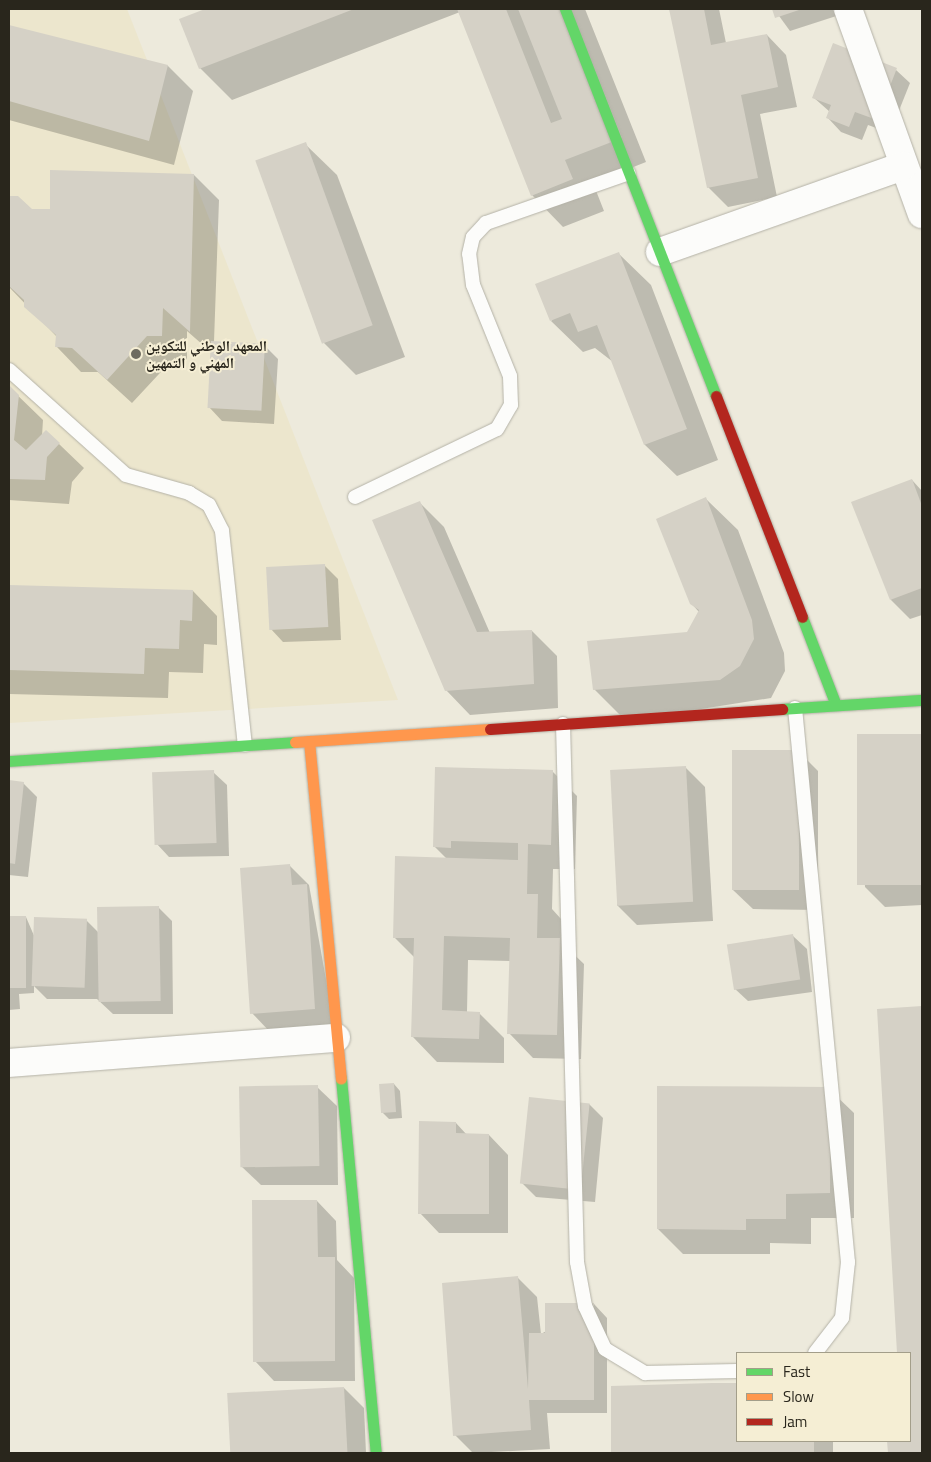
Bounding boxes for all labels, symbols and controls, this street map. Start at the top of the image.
place label: المعهد الوطني للتكوين المهني و التمهين [146,336,267,371]
marker: المعهد الوطني للتكوين المهني و التمهين [130,348,142,360]
legend [736,1352,911,1442]
text: Fast [783,1360,810,1383]
text: Slow [783,1385,814,1408]
text: Jam [783,1410,807,1433]

